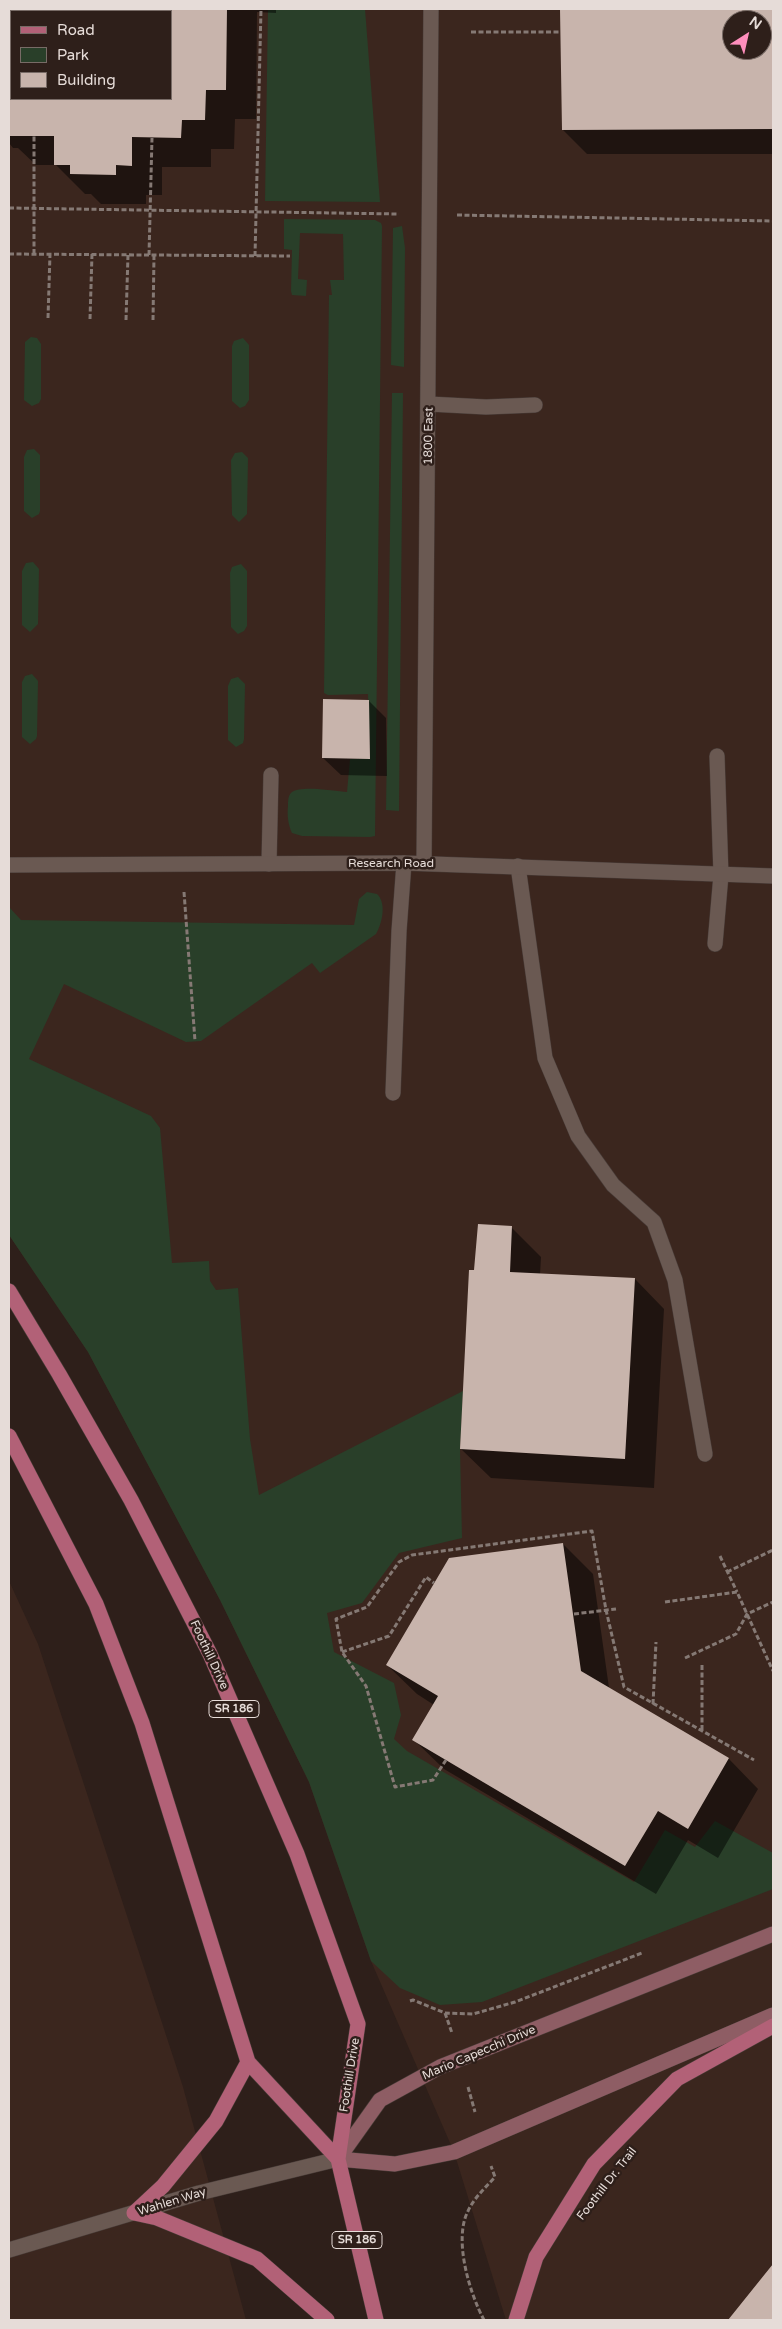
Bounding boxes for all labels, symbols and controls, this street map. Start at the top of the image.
legend [10,10,172,100]
north arrow [722,10,772,60]
text: N [746,13,765,33]
text: Road [57,21,95,39]
text: Park [57,46,89,64]
text: Building [57,71,116,89]
street label: 1800 East [421,407,437,465]
street label: Research Road [348,857,434,871]
street label: Foothill Drive [187,1618,231,1692]
road number: SR 186 [209,1700,259,1718]
street label: Mario Capecchi Drive [420,2023,538,2083]
street label: Foothill Drive [337,2037,363,2113]
street label: Foothill Dr. Trail [574,2145,640,2223]
street label: Wahlen Way [136,2185,208,2219]
road number: SR 186 [332,2232,382,2248]

